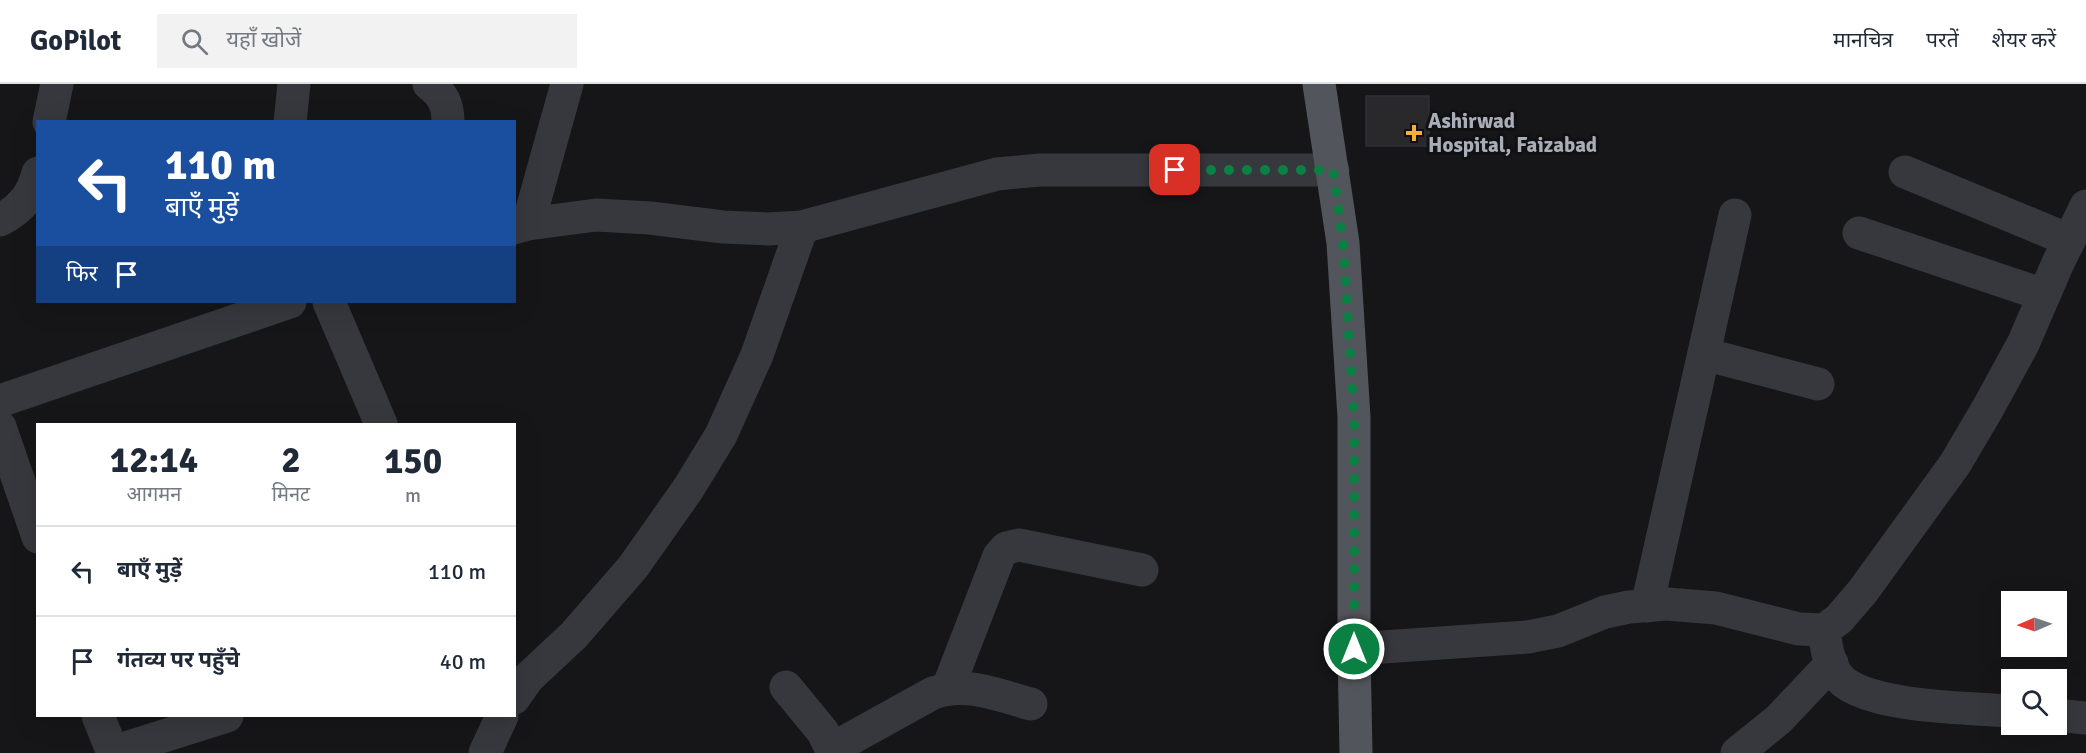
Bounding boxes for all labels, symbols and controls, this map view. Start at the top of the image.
search box [157,14,577,68]
text: GoPilot [30,24,121,58]
icon: search [178,25,211,58]
text: यहाँ खोजें [226,26,301,53]
text: मानचित्र [1833,27,1893,53]
text: परतें [1926,27,1959,53]
text: शेयर करें [1992,27,2056,53]
place label: Ashirwad Hospital, Faizabad [1428,108,1597,158]
marker: Ashirwad Hospital, Faizabad [1405,124,1423,142]
text: 110 m [165,140,276,191]
icon: left [66,144,144,222]
pin [1149,144,1200,195]
icon: arrive [1158,153,1191,186]
text: बाएँ मुड़ें [165,191,239,224]
icon: arrive [110,258,143,291]
text: फिर [66,260,98,287]
text: 12:14 [110,438,198,483]
text: 2 [281,438,301,483]
text: 150 [384,439,442,484]
text: आगमन [127,482,181,507]
text: मिनट [272,482,310,507]
text: m [405,483,421,508]
icon: left [66,555,99,588]
text: बाएँ मुड़ें [117,556,182,583]
text: 110 m [428,558,486,585]
north arrow [2001,591,2067,657]
map controls [2001,591,2067,735]
position arrow [1322,617,1386,681]
icon: arrive [66,645,99,678]
text: गंतव्य पर पहुँचे [117,646,240,673]
text: 40 m [440,648,486,675]
button: search [2001,669,2067,735]

